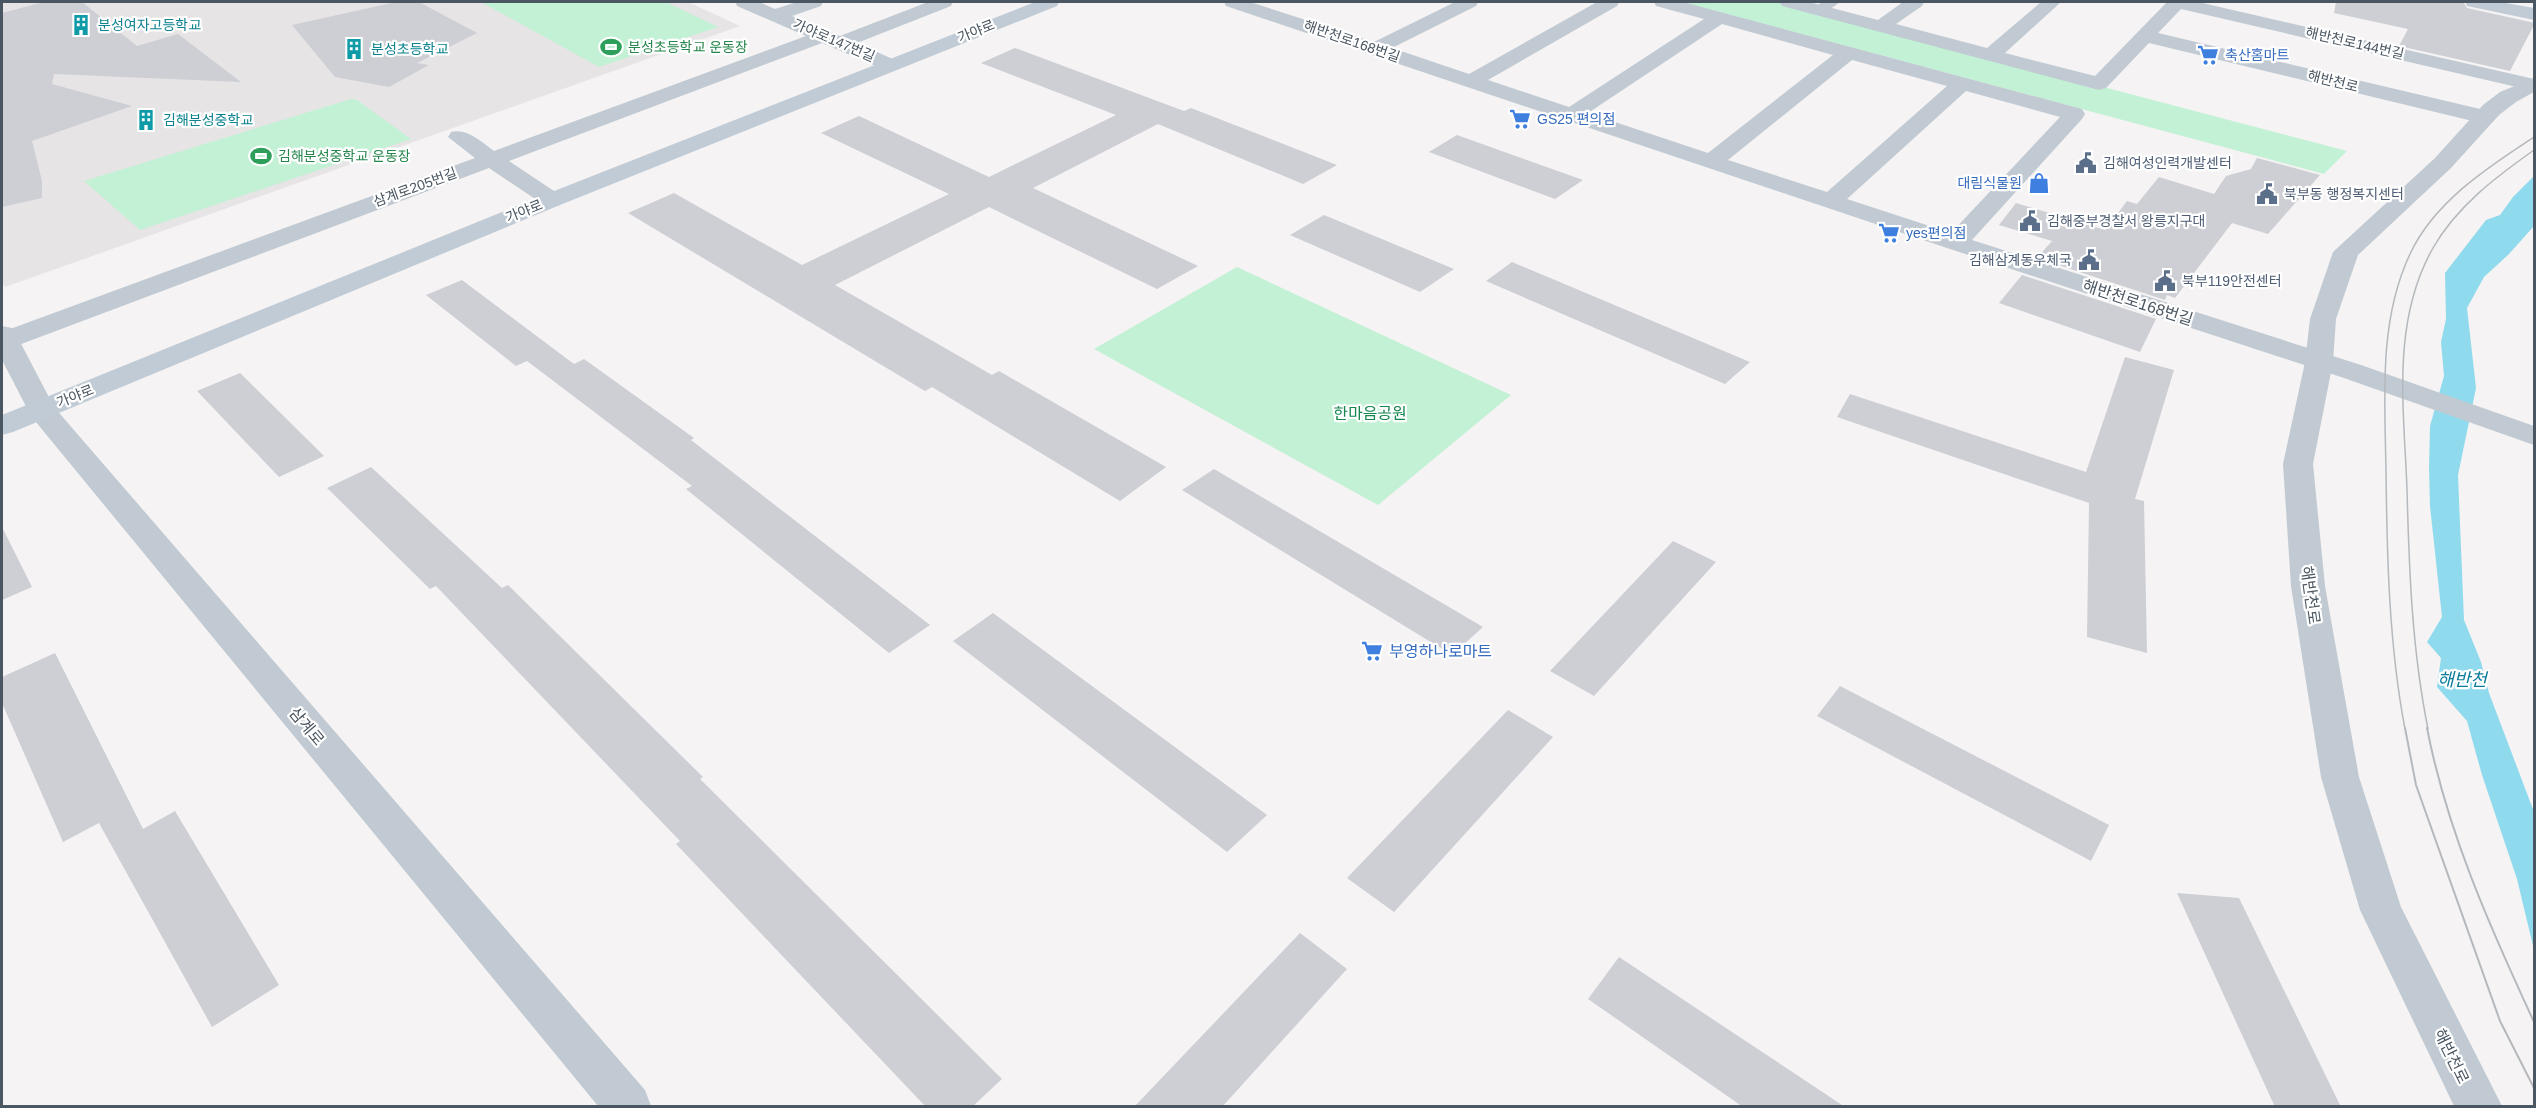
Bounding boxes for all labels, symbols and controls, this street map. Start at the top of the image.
building icon: 분성여자고등학교 [69,13,93,37]
street label: 가야로147번길 [790,15,878,65]
street label: 가야로 [955,16,997,46]
place label: 분성여자고등학교 [98,17,201,33]
street label: 해반천로168번길 [1302,17,1402,65]
street label: 해반천로144번길 [2304,24,2406,62]
sports icon: 분성초등학교 운동장 [599,35,623,59]
building icon: 분성초등학교 [342,37,366,61]
place label: 분성초등학교 운동장 [628,39,748,55]
place label: 분성초등학교 [371,41,448,57]
supermarket icon: 축산홈마트 [2196,43,2220,67]
place label: 축산홈마트 [2225,47,2290,63]
street label: 해반천로 [2306,67,2360,95]
supermarket icon: GS25 편의점 [1508,107,1532,131]
building icon: 김해분성중학교 [134,108,158,132]
place label: GS25 편의점 [1537,111,1615,127]
place label: 김해분성중학교 [163,112,253,128]
sports icon: 김해분성중학교 운동장 [249,144,273,168]
place label: 김해분성중학교 운동장 [278,148,411,164]
public building icon: 김해여성인력개발센터 [2074,151,2098,175]
place label: 김해여성인력개발센터 [2103,155,2232,171]
street label: 삼계로205번길 [371,164,459,210]
shop icon: 대림식물원 [2027,171,2051,195]
place label: 대림식물원 [1958,175,2022,191]
public building icon: 북부동 행정복지센터 [2255,182,2279,206]
place label: 북부동 행정복지센터 [2284,186,2404,202]
street label: 가야로 [503,196,545,226]
public building icon: 김해중부경찰서 왕릉지구대 [2018,209,2042,233]
place label: 김해중부경찰서 왕릉지구대 [2047,213,2205,229]
supermarket icon: yes편의점 [1877,221,1901,245]
place label: yes편의점 [1906,225,1966,241]
public building icon: 김해삼계동우체국 [2077,248,2101,272]
place label: 김해삼계동우체국 [1969,252,2072,268]
public building icon: 북부119안전센터 [2153,269,2177,293]
place label: 북부119안전센터 [2182,273,2282,289]
street label: 해반천로168번길 [2081,277,2195,328]
street label: 가야로 [54,381,96,411]
park label: 한마음공원 [1333,405,1407,422]
street label: 해반천로 [2298,565,2323,626]
supermarket icon: 부영하나로마트 [1360,639,1384,663]
place label: 부영하나로마트 [1389,643,1492,660]
water label: 해반천 [2437,670,2489,690]
street label: 삼계로 [286,704,327,749]
street label: 해반천로 [2431,1026,2472,1087]

